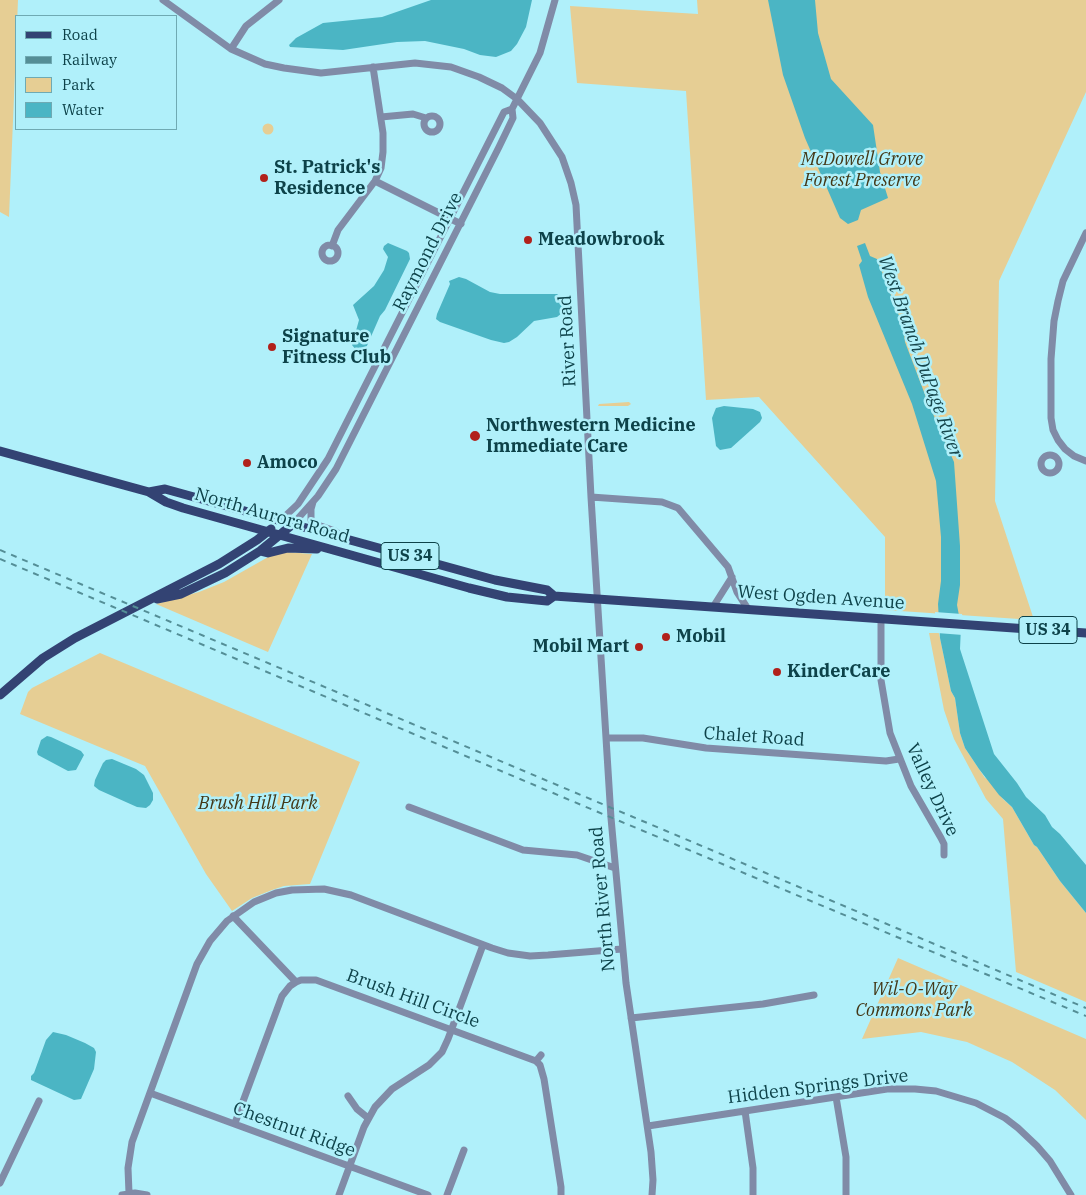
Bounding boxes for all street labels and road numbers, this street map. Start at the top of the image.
street label: Raymond Drive [389,189,467,315]
street label: River Road [555,295,581,387]
street label: North Aurora Road [192,484,352,548]
road number: US 34 [381,542,439,570]
street label: West Ogden Avenue [737,581,905,615]
road number: US 34 [1019,616,1077,644]
street label: Chalet Road [703,723,805,751]
street label: Valley Drive [901,740,963,840]
street label: North River Road [586,825,620,973]
street label: Brush Hill Circle [343,965,483,1033]
street label: Hidden Springs Drive [726,1065,910,1109]
street label: Chestnut Ridge [230,1098,358,1162]

